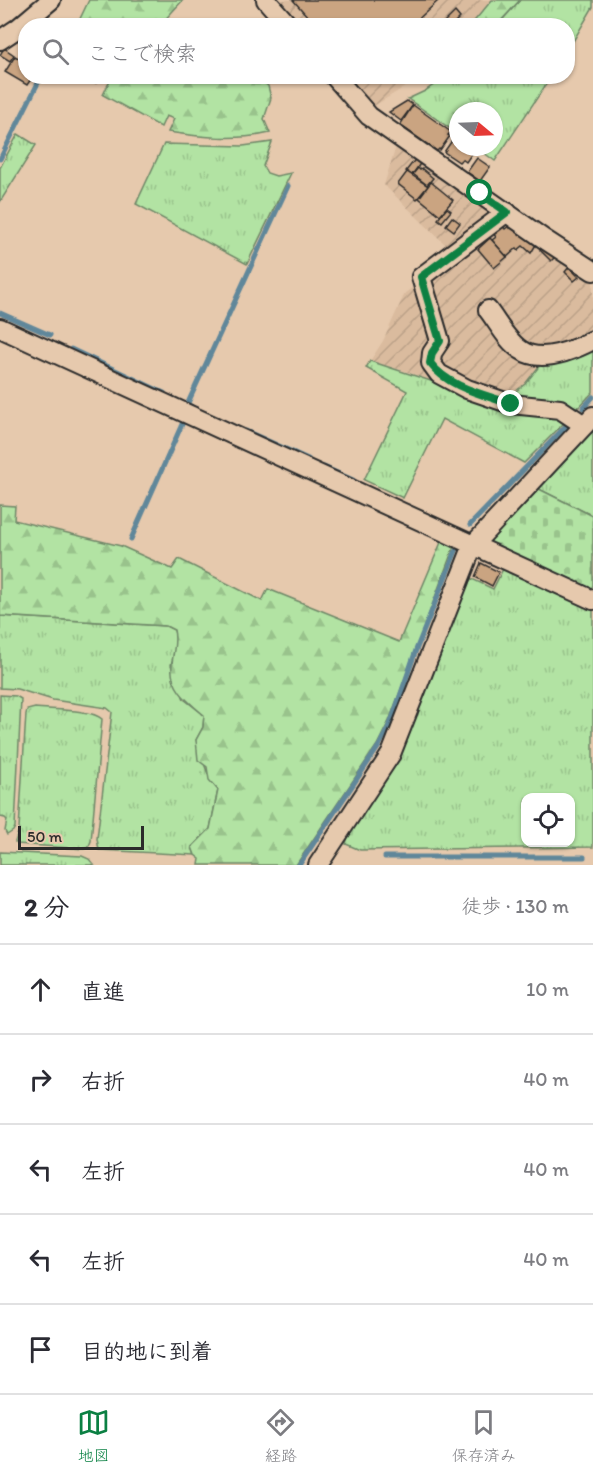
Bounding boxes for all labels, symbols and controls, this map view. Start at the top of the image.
search box [18,18,575,84]
icon: search [39,35,72,68]
text: ここで検索 [87,40,197,67]
north arrow [449,102,503,156]
route start [466,179,492,205]
route end [497,390,523,416]
map controls [521,793,575,847]
button: locate [521,793,575,847]
scale bar [18,823,144,850]
text: 50 m [27,827,62,846]
text: 2 分 [24,891,70,923]
text: 徒歩 · 130 m [461,894,569,918]
icon: ahead [24,973,57,1006]
text: 10 m [526,977,569,1001]
text: 直進 [81,978,125,1005]
icon: right [24,1063,57,1096]
text: 40 m [523,1067,569,1091]
text: 右折 [81,1068,125,1095]
icon: left [24,1153,57,1186]
text: 40 m [523,1157,569,1181]
text: 左折 [81,1158,125,1185]
icon: left [24,1243,57,1276]
text: 40 m [523,1247,569,1271]
text: 左折 [81,1248,125,1275]
icon: arrive [24,1333,57,1366]
text: 目的地に到着 [81,1338,213,1365]
tab: 地図 [77,1406,110,1466]
tab: 経路 [264,1406,297,1466]
tab: 保存済み [452,1406,516,1466]

